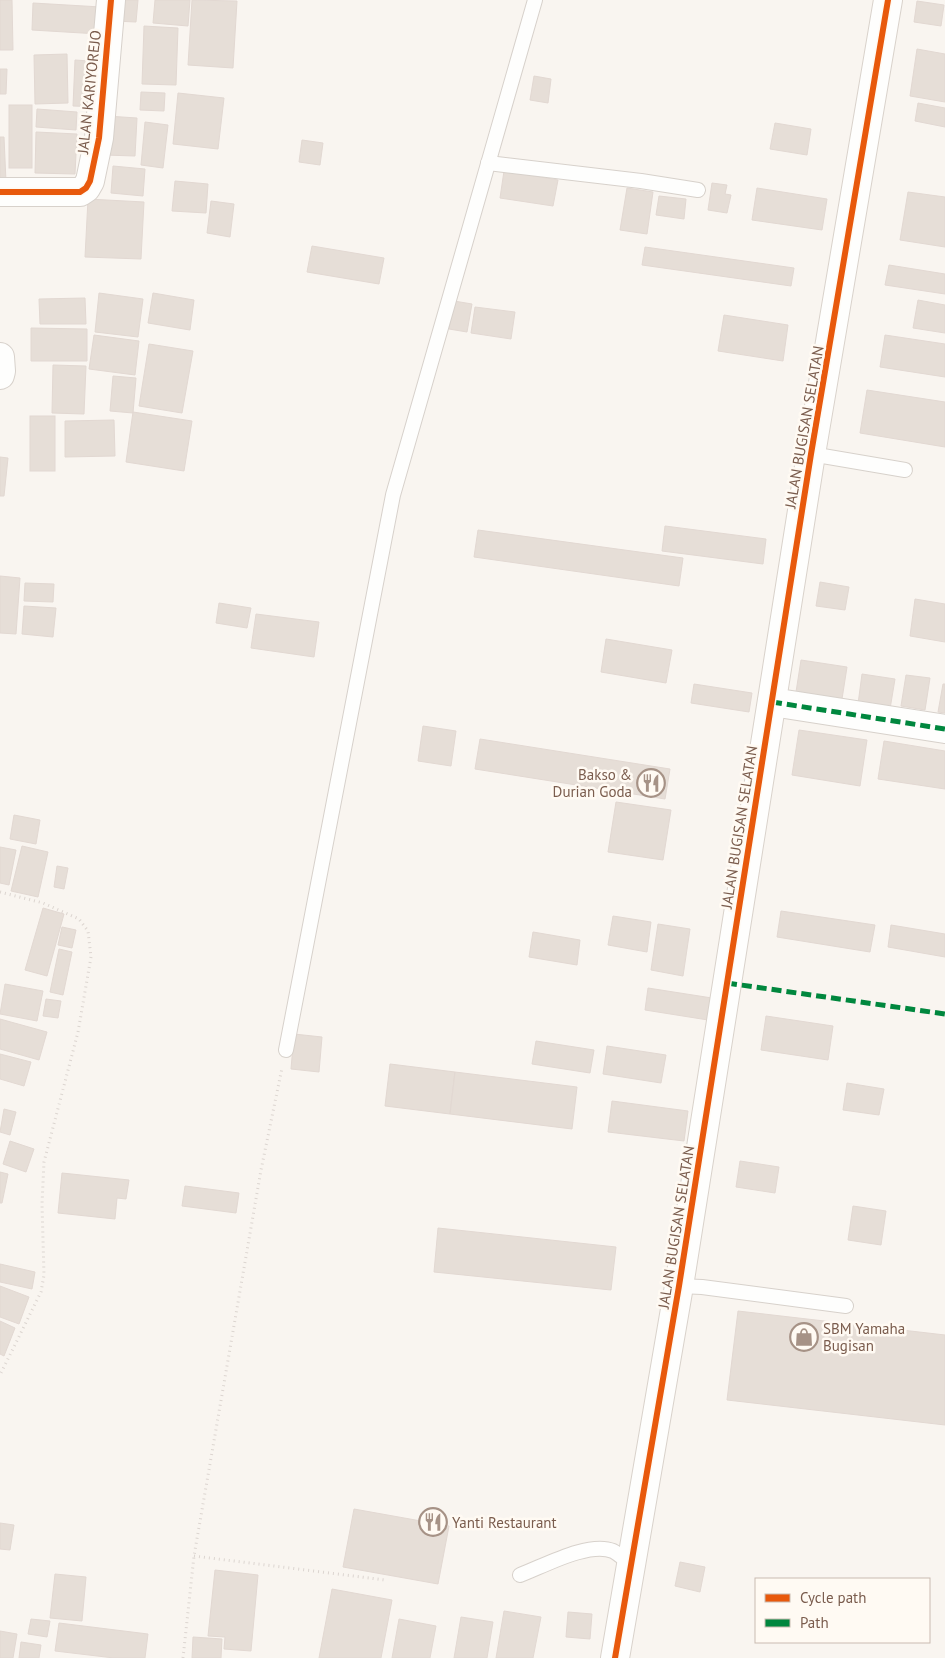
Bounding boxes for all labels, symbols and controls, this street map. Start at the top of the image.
street label: JALAN KARIYOREJO [73,29,105,156]
street label: JALAN BUGISAN SELATAN [780,344,828,511]
street label: JALAN BUGISAN SELATAN [717,744,761,911]
place label: Bakso & Durian Goda [553,765,632,801]
restaurant icon: Bakso & Durian Goda [636,768,666,798]
street label: JALAN BUGISAN SELATAN [654,1144,698,1311]
place label: SBM Yamaha Bugisan [823,1319,905,1355]
shop icon: SBM Yamaha Bugisan [789,1322,819,1352]
restaurant icon: Yanti Restaurant [418,1507,448,1537]
place label: Yanti Restaurant [452,1513,557,1532]
legend [755,1578,930,1643]
text: Cycle path [800,1588,866,1607]
text: Path [800,1613,829,1632]

